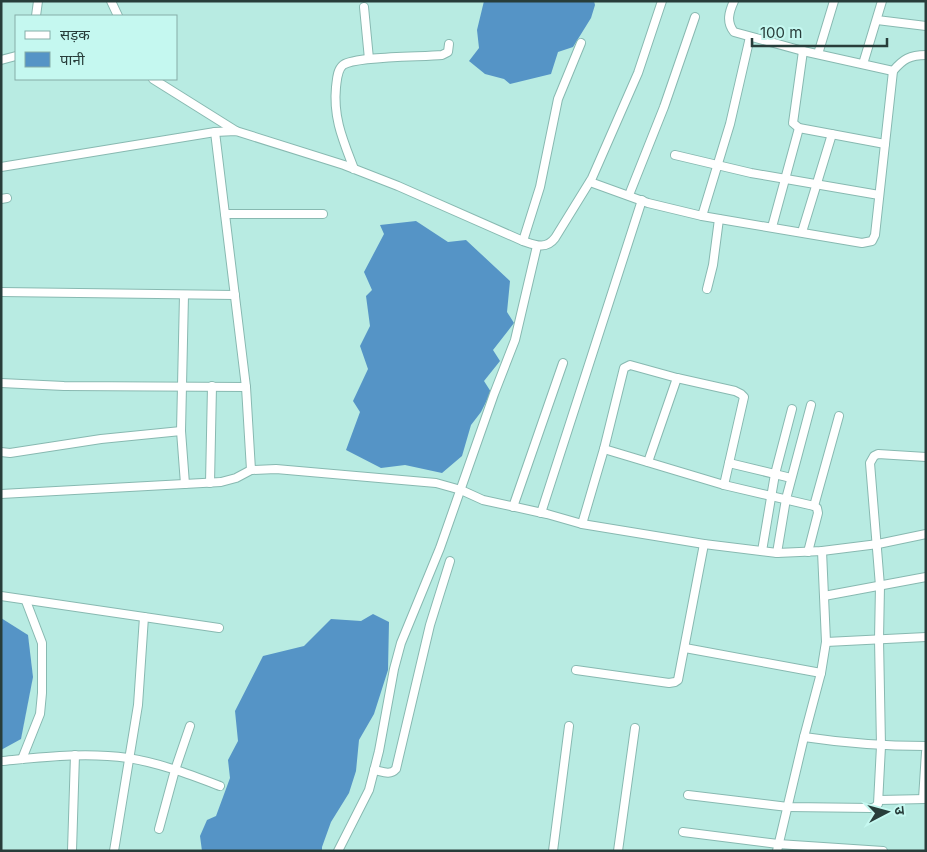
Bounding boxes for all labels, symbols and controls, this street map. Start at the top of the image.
legend [15,15,178,80]
scale bar [752,15,887,47]
text: 100 m [760,23,802,42]
text: सड़क [60,25,90,44]
text: पानी [60,50,86,69]
north arrow [862,787,912,837]
text: उ [892,806,909,816]

